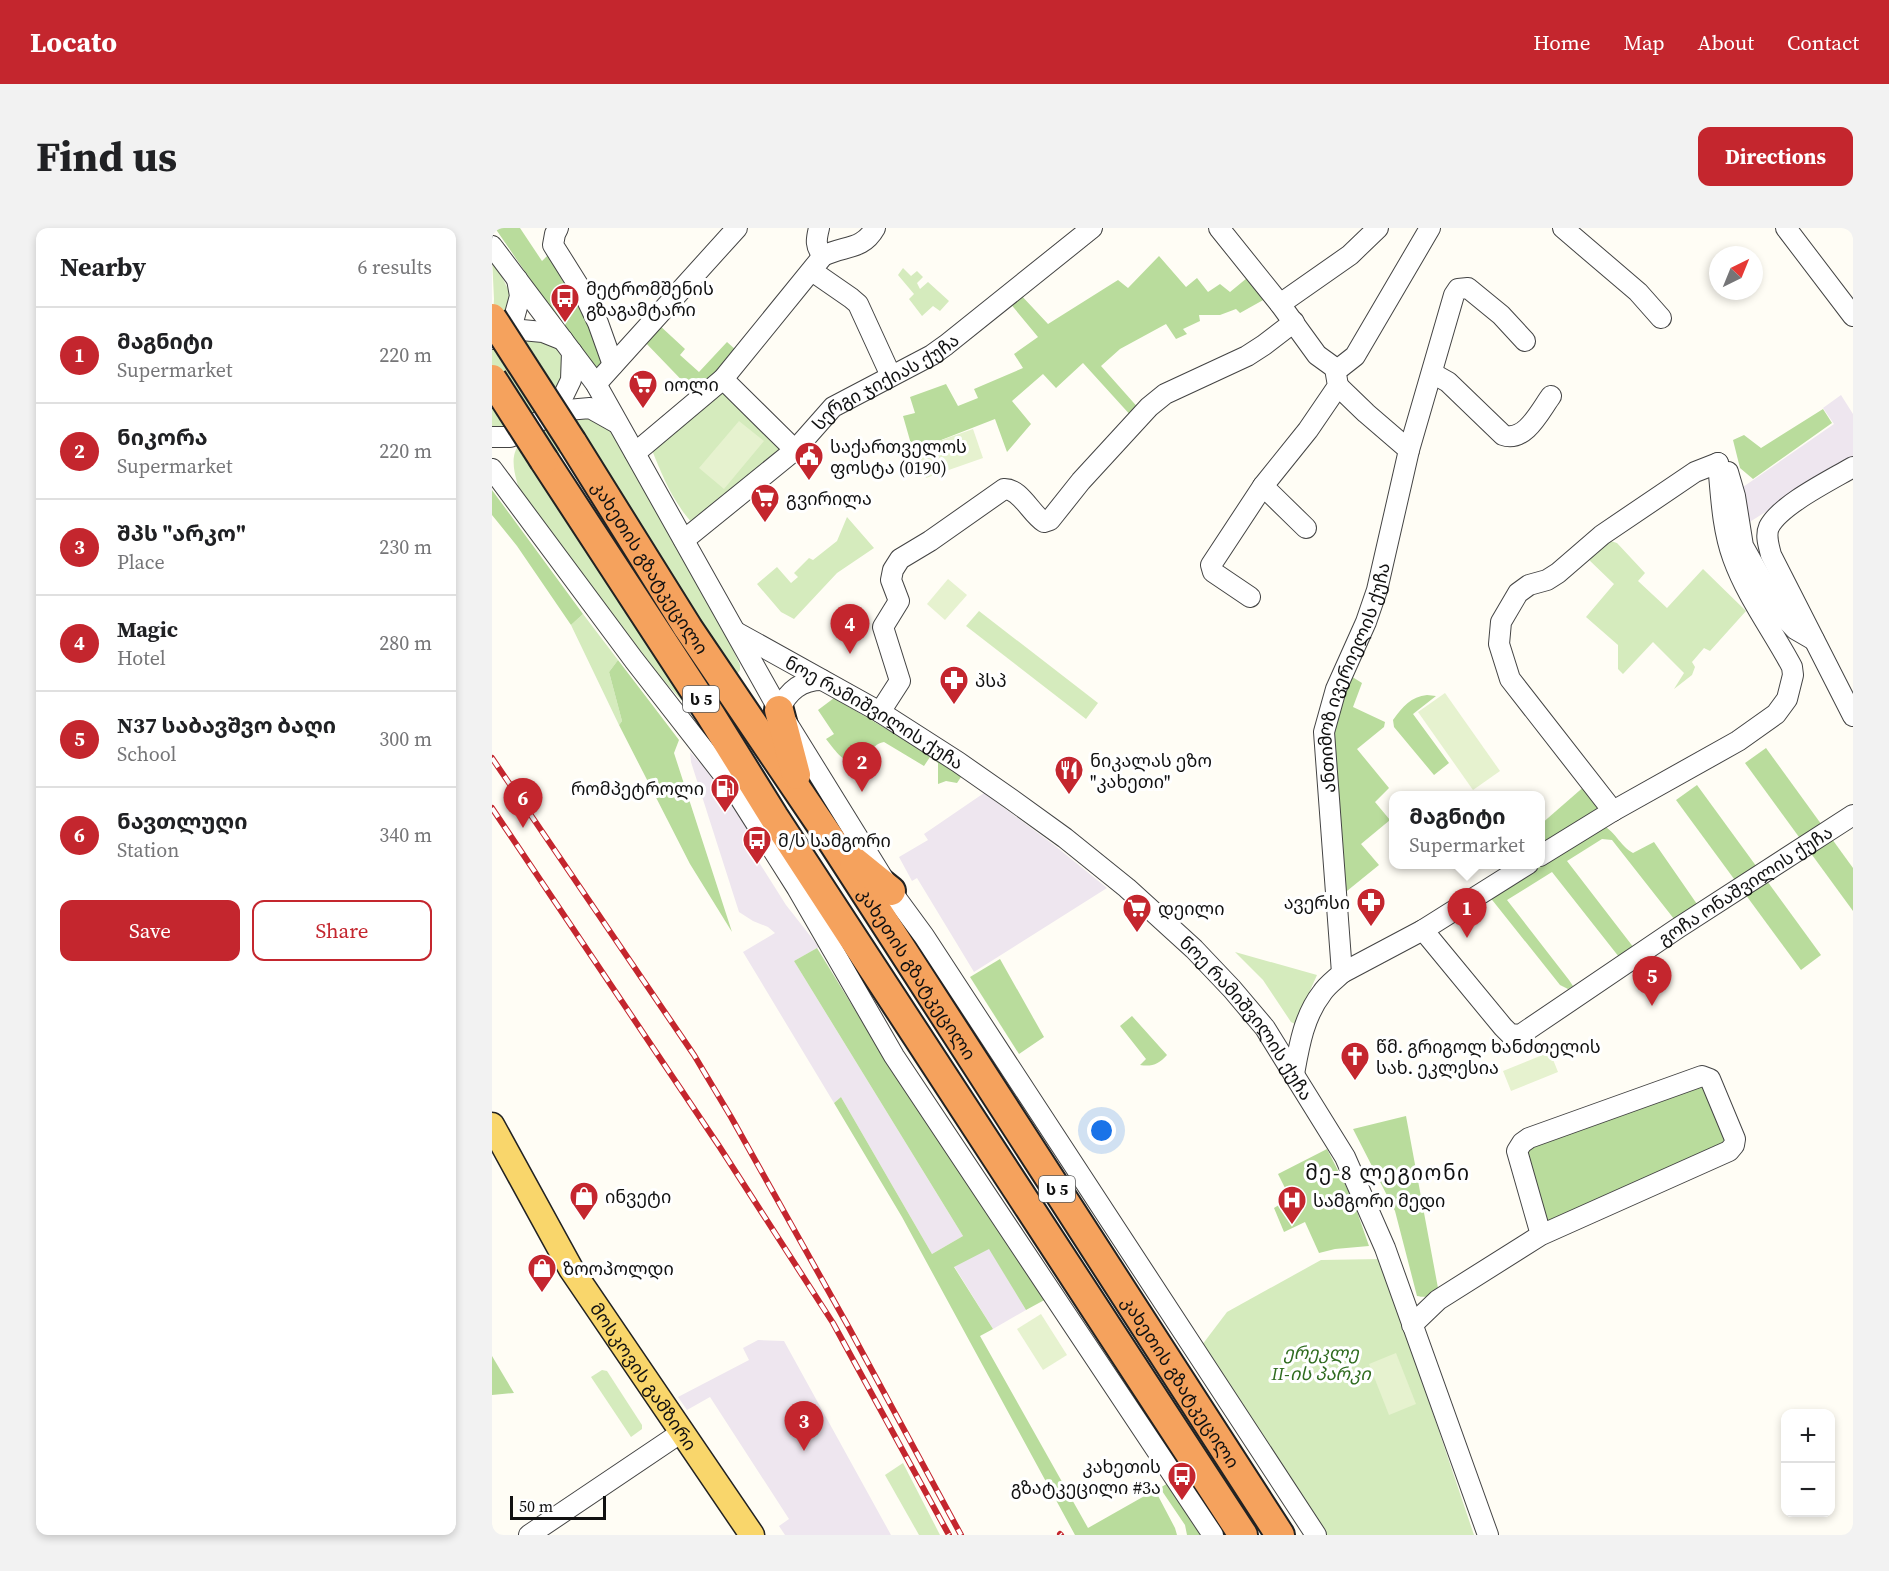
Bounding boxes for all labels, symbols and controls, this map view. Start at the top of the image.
text: Locato [30,23,117,61]
text: Home [1533,28,1591,57]
text: Map [1624,28,1665,57]
text: About [1698,28,1754,57]
text: Contact [1787,28,1859,57]
text: Find us [36,127,177,185]
button: Directions [1698,127,1853,186]
north arrow [1709,246,1763,300]
text: Nearby [60,249,146,285]
text: 6 results [357,253,432,281]
place label: მეტრომშენის გზაგამტარი [586,276,714,322]
bus stop icon: მეტრომშენის გზაგამტარი [549,282,581,324]
text: მაგნიტი [117,326,213,356]
street label: სერგი ჯიქიას ქუჩა [806,327,964,435]
text: 1 [74,341,85,369]
text: 220 m [379,341,432,369]
text: Supermarket [117,356,232,384]
supermarket icon: იოლი [627,368,659,410]
place label: იოლი [664,372,719,397]
text: ნიკორა [117,422,208,452]
place label: საქართველოს ფოსტა (0190) [830,434,967,480]
text: 2 [74,437,85,465]
text: 220 m [379,437,432,465]
public building icon: საქართველოს ფოსტა (0190) [793,440,825,482]
text: Supermarket [117,452,232,480]
street label: კახეთის გზატკეცილი [587,476,715,659]
supermarket icon: გვირილა [749,482,781,524]
place label: გვირილა [786,486,872,511]
text: შპს "არკო" [117,518,246,548]
text: 3 [74,533,85,561]
text: 230 m [379,533,432,561]
text: Place [117,548,165,576]
street label: ანთიმოზ ივერიელის ქუჩა [1311,560,1395,794]
pin: 4 [830,604,870,654]
text: Magic [117,614,178,644]
text: 4 [74,629,85,657]
text: 280 m [379,629,432,657]
text: Hotel [117,644,166,672]
street label: ნოე რამიშვილის ქუჩა [781,649,969,775]
pharmacy icon: პსპ [938,664,970,706]
place label: პსპ [975,668,1007,693]
road number: ს 5 [683,686,719,712]
text: N37 საბავშვო ბაღი [117,710,336,740]
text: 5 [74,725,85,753]
text: 300 m [379,725,432,753]
text: School [117,740,177,768]
pin: 2 [842,742,881,792]
place label: ნიკალას ეზო "კახეთი" [1090,748,1212,794]
restaurant icon: ნიკალას ეზო "კახეთი" [1053,754,1085,796]
fuel station icon: რომპეტროლი [709,772,741,814]
place label: რომპეტროლი [571,776,704,801]
pin: 6 [504,778,543,828]
popup [1389,791,1545,869]
text: მაგნიტი [1409,801,1506,831]
text: ნავთლუღი [117,806,247,836]
street label: გოჩა ონაშვილის ქუჩა [1653,819,1837,951]
text: 6 [74,821,85,849]
text: 340 m [379,821,432,849]
bus stop icon: მ/ს სამგორი [741,824,773,866]
place label: მ/ს სამგორი [778,828,891,853]
text: Supermarket [1409,831,1525,859]
text: Station [117,836,179,864]
street label: კახეთის გზატკეცილი [853,882,982,1064]
pharmacy icon: ავერსი [1355,886,1387,928]
pin: 1 [1448,888,1486,938]
place label: ავერსი [1284,890,1350,915]
supermarket icon: დეილი [1121,892,1153,934]
place label: დეილი [1158,896,1225,921]
button: Save [60,900,240,961]
button: Share [252,900,432,961]
street label: ნოე რამიშვილის ქუჩა [1175,930,1319,1105]
pin: 5 [1632,956,1672,1006]
place label: წმ. გრიგოლ ხანძთელის სახ. ეკლესია [1376,1034,1601,1080]
church icon: წმ. გრიგოლ ხანძთელის სახ. ეკლესია [1339,1040,1371,1082]
your location [1087,1116,1116,1145]
district label: მე-8 ლეგიონი [1305,1158,1471,1187]
road number: ს 5 [1039,1176,1075,1202]
shop icon: ინვეტი [568,1180,600,1222]
place label: ინვეტი [605,1184,671,1209]
hospital icon: სამგორი მედი [1276,1184,1308,1226]
place label: სამგორი მედი [1313,1188,1445,1213]
shop icon: ზოოპოლდი [526,1252,558,1294]
place label: ზოოპოლდი [563,1256,674,1281]
street label: კახეთის გზატკეცილი [1116,1291,1246,1473]
street label: მოსკოვის გამზირი [585,1297,703,1455]
park label: ერეკლე II-ის პარკი [1270,1340,1371,1386]
pin: 3 [784,1402,824,1451]
map controls [1781,1409,1835,1517]
button: + [1781,1409,1835,1463]
place label: კახეთის გზატკეცილი #3ა [1011,1454,1161,1500]
bus stop icon: კახეთის გზატკეცილი #3ა [1166,1460,1198,1502]
button: − [1781,1463,1835,1517]
scale bar [510,1493,606,1520]
text: 50 m [519,1495,553,1517]

